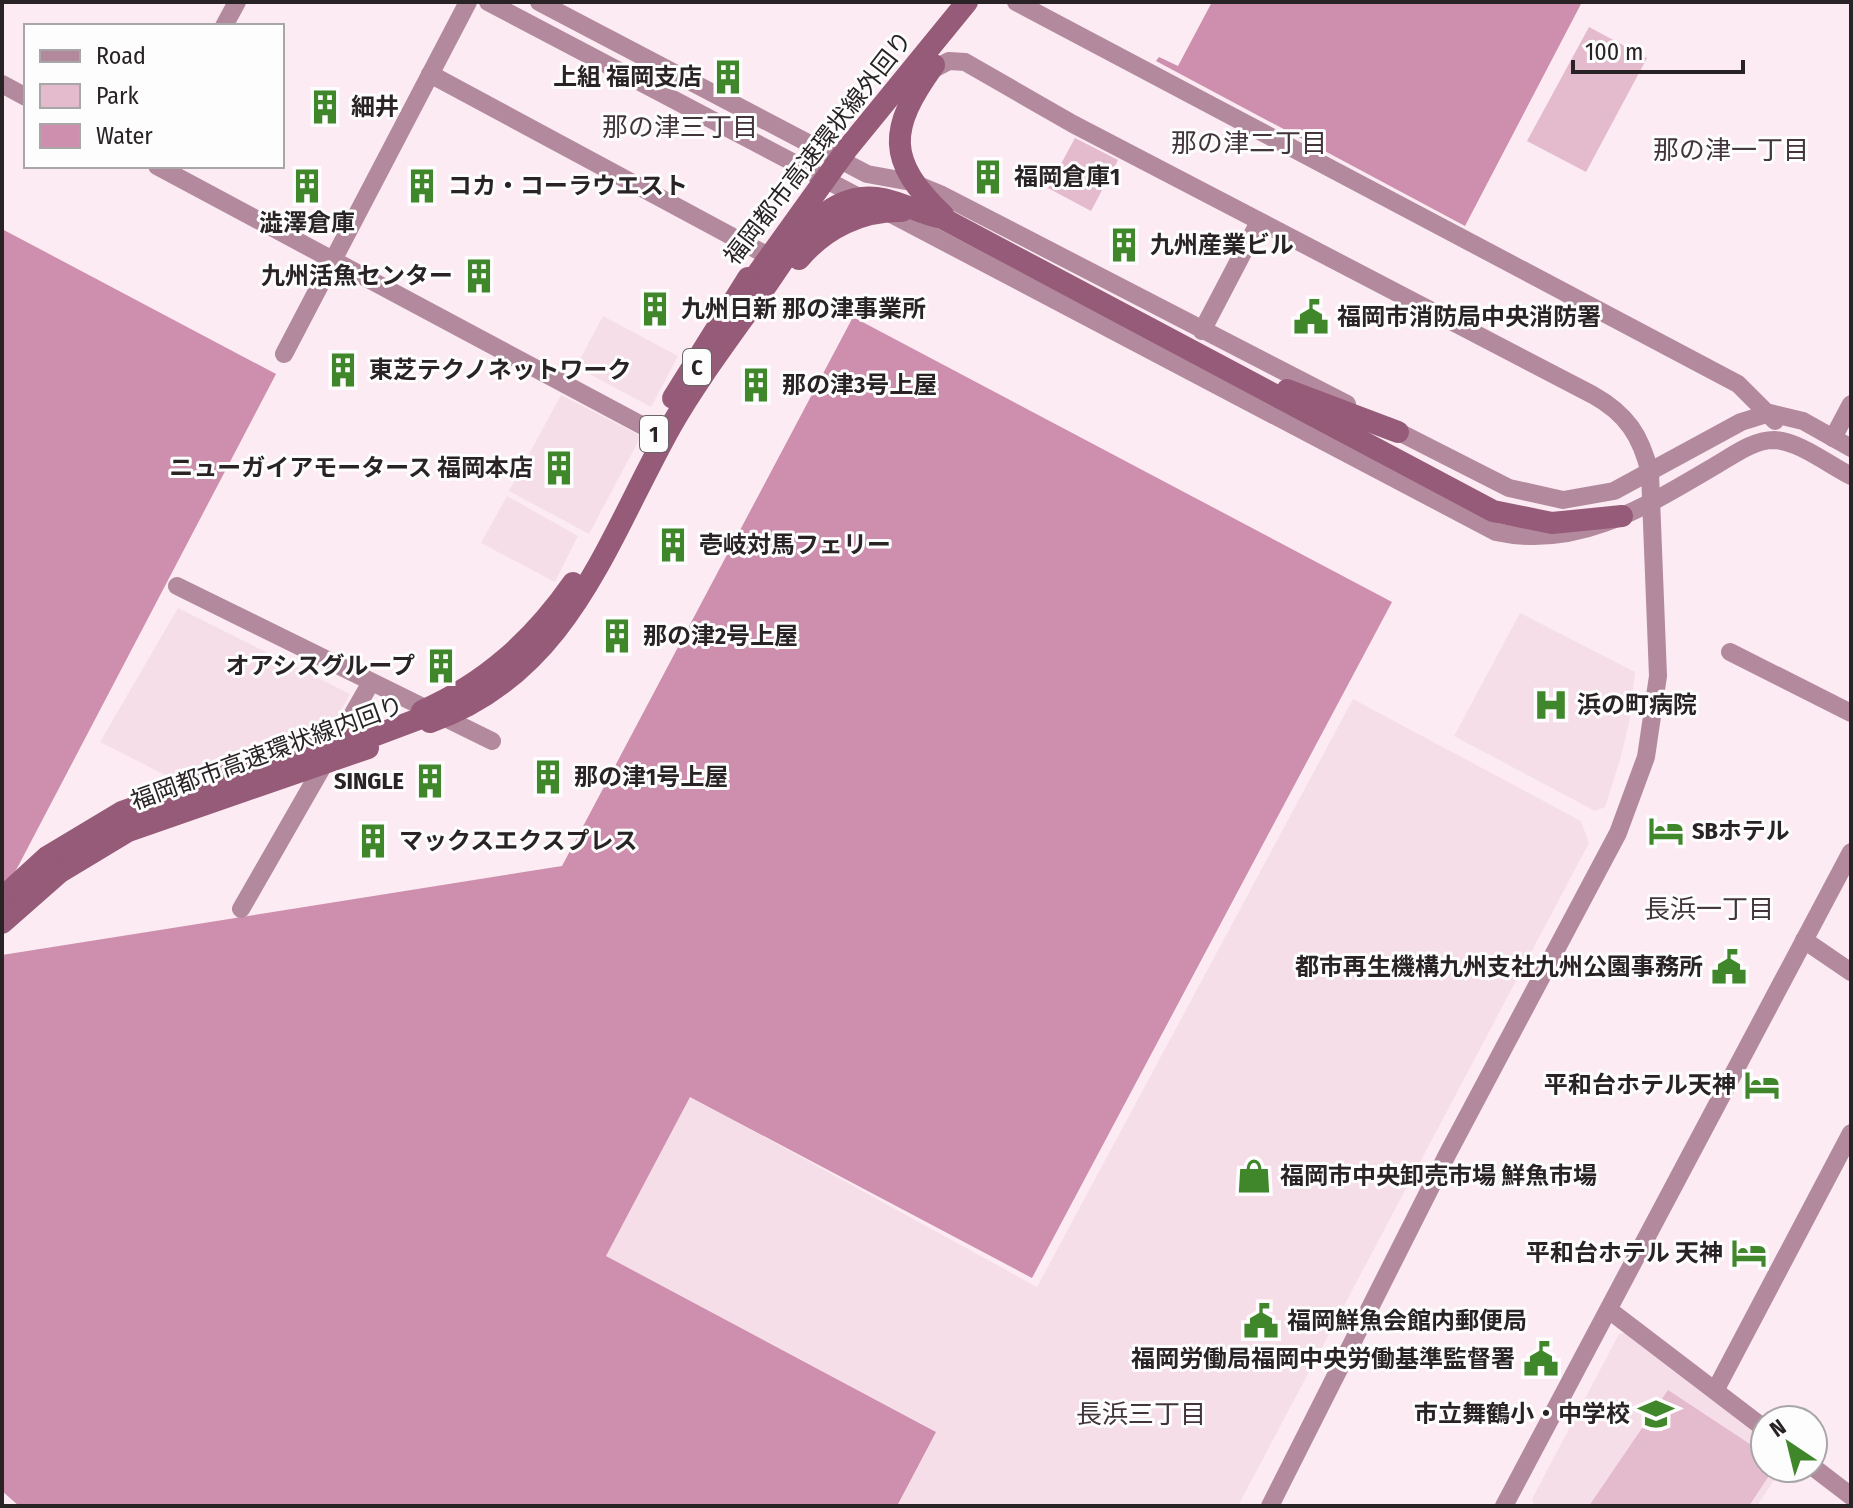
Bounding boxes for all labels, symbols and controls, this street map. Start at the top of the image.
legend [24,24,284,168]
scale bar [1573,24,1743,74]
street label: 福岡都市高速環状線外回り [718,26,918,270]
text: 100 m [1585,38,1643,66]
text: Road [96,42,146,70]
building icon: 上組 福岡支店 [709,58,747,96]
place label: 上組 福岡支店 [553,63,702,91]
text: Park [96,82,139,110]
building icon: 細井 [306,88,344,126]
place label: 細井 [351,93,399,121]
district label: 那の津三丁目 [602,112,758,143]
text: Water [96,122,153,150]
district label: 那の津二丁目 [1171,128,1327,159]
district label: 那の津一丁目 [1653,135,1809,166]
building icon: 福岡倉庫1 [969,158,1007,196]
place label: 福岡倉庫1 [1014,163,1120,191]
building icon: 澁澤倉庫 [288,167,326,205]
building icon: コカ・コーラウエスト [403,167,441,205]
place label: コカ・コーラウエスト [448,172,688,200]
place label: 澁澤倉庫 [259,209,355,237]
building icon: 九州産業ビル [1105,226,1143,264]
place label: 九州産業ビル [1150,231,1294,259]
building icon: 九州活魚センター [460,257,498,295]
place label: 九州活魚センター [261,262,453,290]
building icon: 九州日新 那の津事業所 [636,290,674,328]
place label: 九州日新 那の津事業所 [681,295,926,323]
public building icon: 福岡市消防局中央消防署 [1292,298,1330,336]
place label: 福岡市消防局中央消防署 [1337,303,1601,331]
road number: C [683,349,711,385]
building icon: 東芝テクノネットワーク [324,351,362,389]
place label: 東芝テクノネットワーク [369,356,632,384]
building icon: 那の津3号上屋 [737,366,775,404]
place label: 那の津3号上屋 [782,371,937,399]
road number: 1 [640,416,668,452]
building icon: ニューガイアモータース 福岡本店 [540,449,578,487]
place label: ニューガイアモータース 福岡本店 [169,454,533,482]
building icon: 壱岐対馬フェリー [654,526,692,564]
place label: 壱岐対馬フェリー [699,531,891,559]
building icon: 那の津2号上屋 [598,617,636,655]
place label: 那の津2号上屋 [643,622,798,650]
building icon: オアシスグループ [422,647,460,685]
place label: オアシスグループ [225,652,415,680]
hospital icon: 浜の町病院 [1532,686,1570,724]
street label: 福岡都市高速環状線内回り [127,691,407,815]
place label: 浜の町病院 [1577,691,1697,719]
building icon: 那の津1号上屋 [529,758,567,796]
building icon: SINGLE [411,762,449,800]
place label: 那の津1号上屋 [574,763,728,791]
place label: SINGLE [334,767,404,795]
hotel icon: SBホテル [1647,812,1685,850]
place label: SBホテル [1692,817,1790,845]
building icon: マックスエクスプレス [354,822,392,860]
place label: マックスエクスプレス [399,827,638,855]
district label: 長浜一丁目 [1644,894,1774,925]
public building icon: 都市再生機構九州支社九州公園事務所 [1710,948,1748,986]
place label: 都市再生機構九州支社九州公園事務所 [1295,953,1703,981]
hotel icon: 平和台ホテル天神 [1743,1066,1781,1104]
place label: 平和台ホテル天神 [1544,1071,1736,1099]
shop icon: 福岡市中央卸売市場 鮮魚市場 [1235,1157,1273,1195]
place label: 福岡市中央卸売市場 鮮魚市場 [1280,1162,1597,1190]
hotel icon: 平和台ホテル 天神 [1730,1234,1768,1272]
place label: 平和台ホテル 天神 [1526,1239,1723,1267]
public building icon: 福岡鮮魚会館内郵便局 [1242,1302,1280,1340]
place label: 福岡鮮魚会館内郵便局 [1287,1307,1527,1335]
public building icon: 福岡労働局福岡中央労働基準監督署 [1522,1340,1560,1378]
place label: 福岡労働局福岡中央労働基準監督署 [1131,1345,1515,1373]
school or university icon: 市立舞鶴小・中学校 [1637,1395,1675,1433]
district label: 長浜三丁目 [1076,1399,1206,1430]
place label: 市立舞鶴小・中学校 [1414,1400,1630,1428]
north arrow [1749,1404,1829,1484]
text: N [1765,1413,1791,1443]

